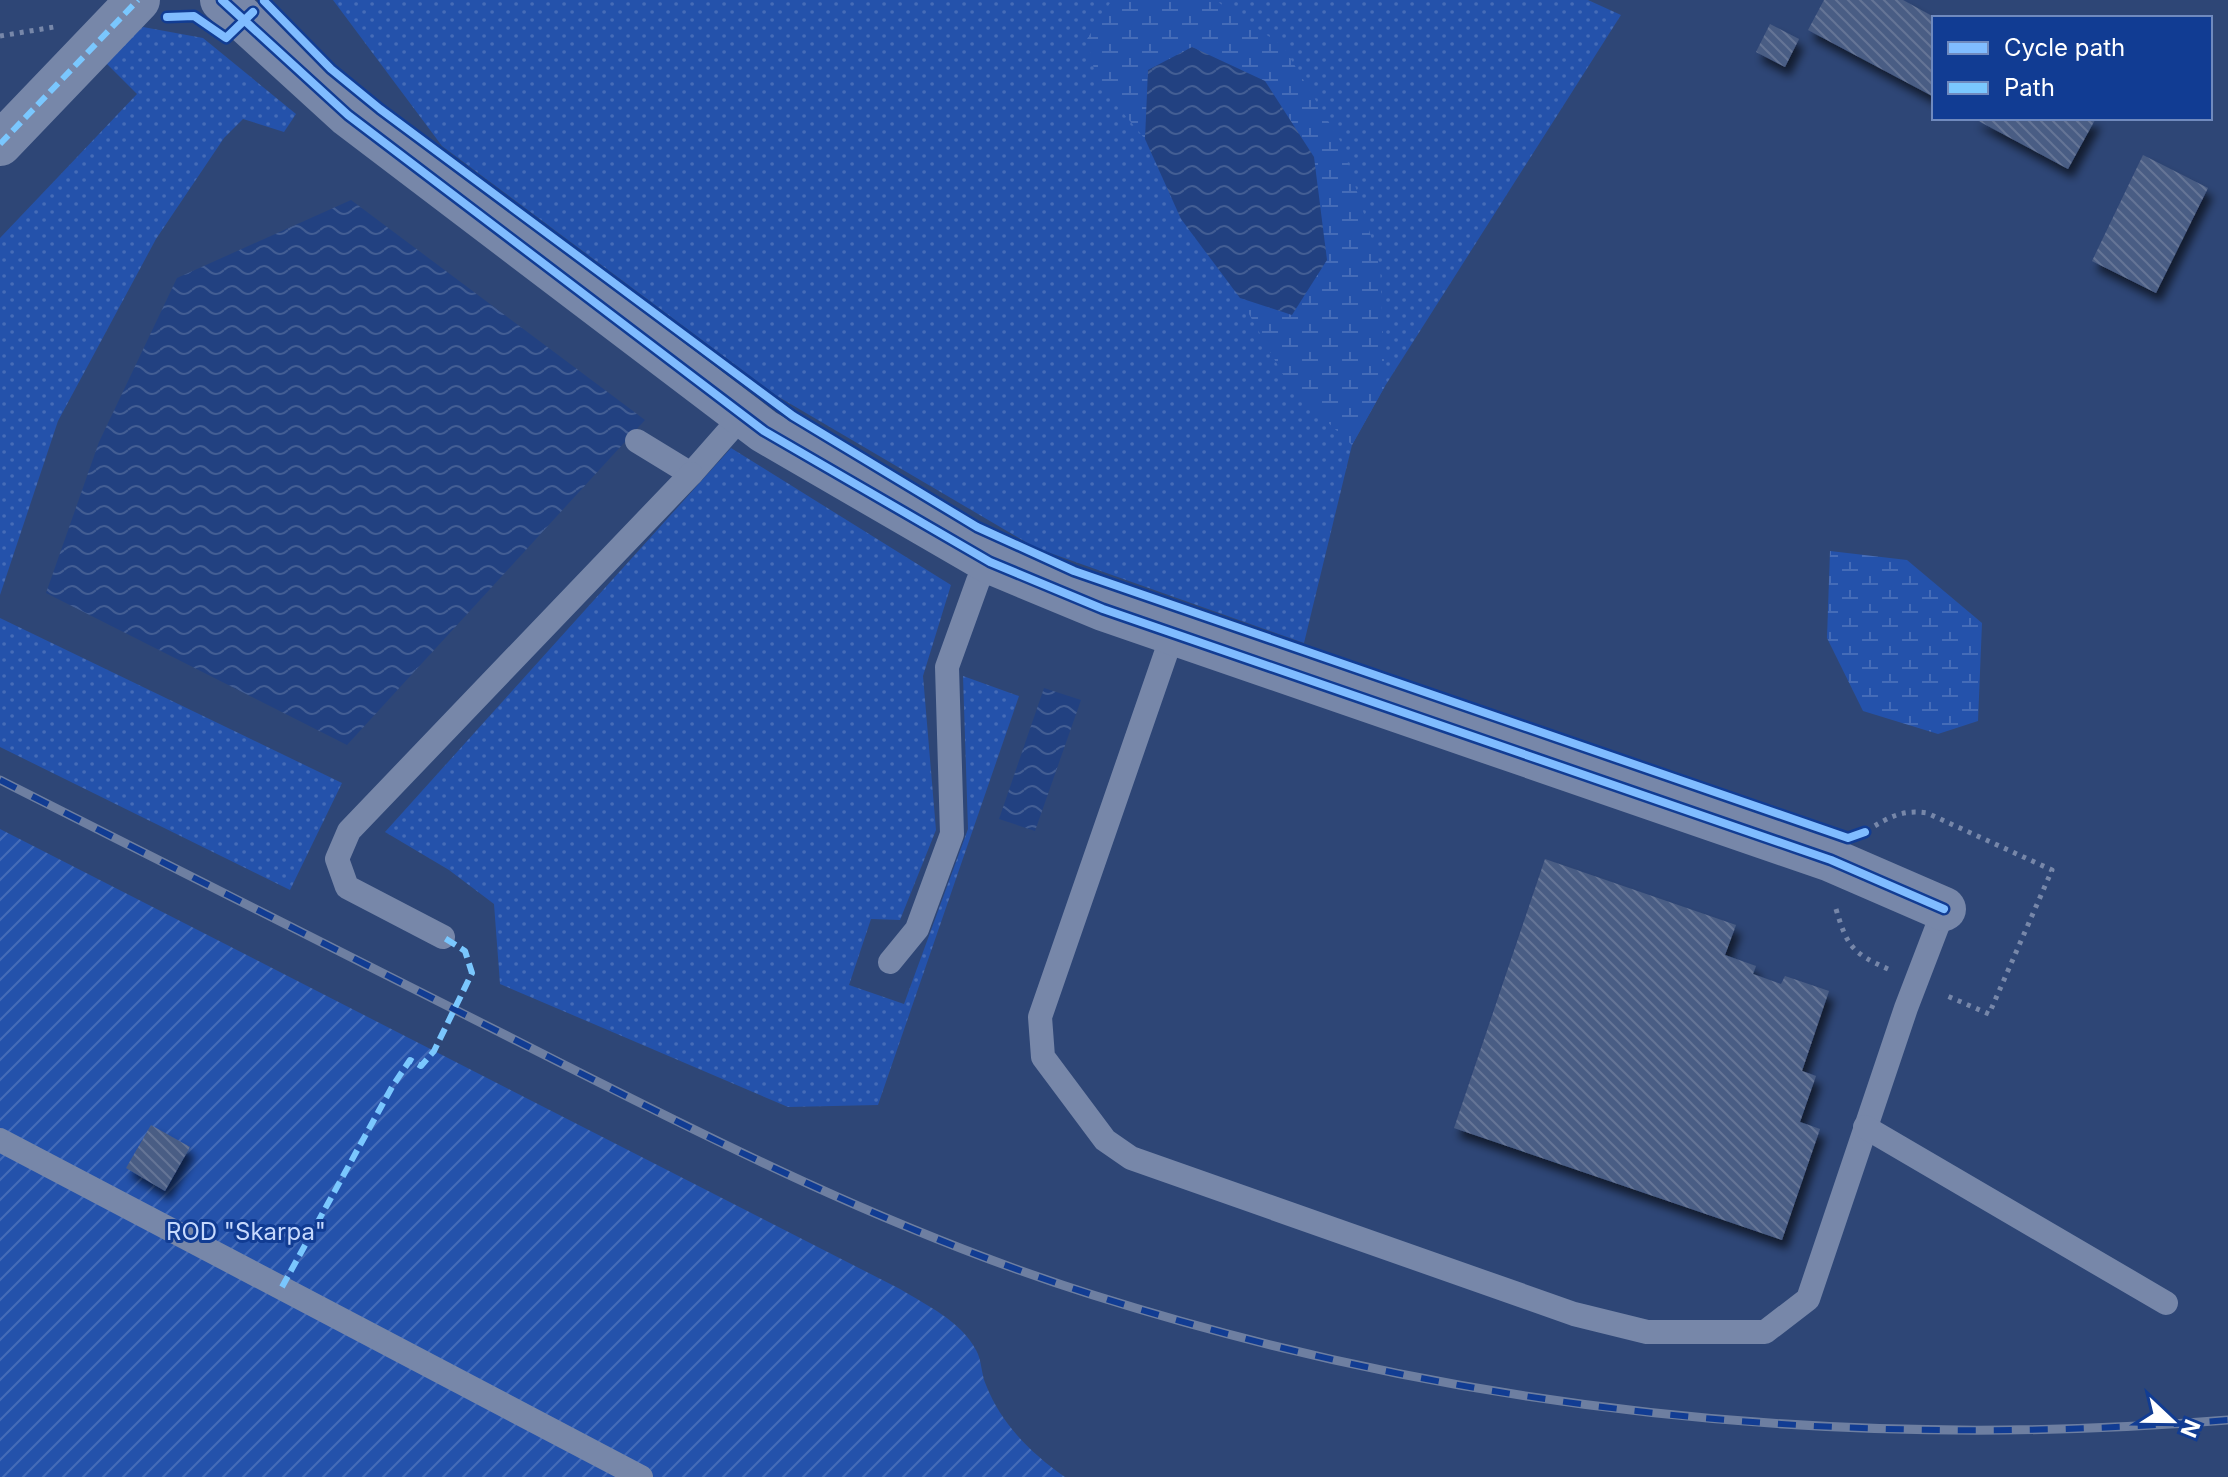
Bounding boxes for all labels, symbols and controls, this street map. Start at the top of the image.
legend [1932,16,2212,120]
text: Cycle path [2004,33,2125,62]
text: Path [2004,73,2055,102]
park label: ROD "Skarpa" [166,1217,326,1246]
north arrow [2132,1381,2212,1461]
text: N [2175,1416,2206,1441]

